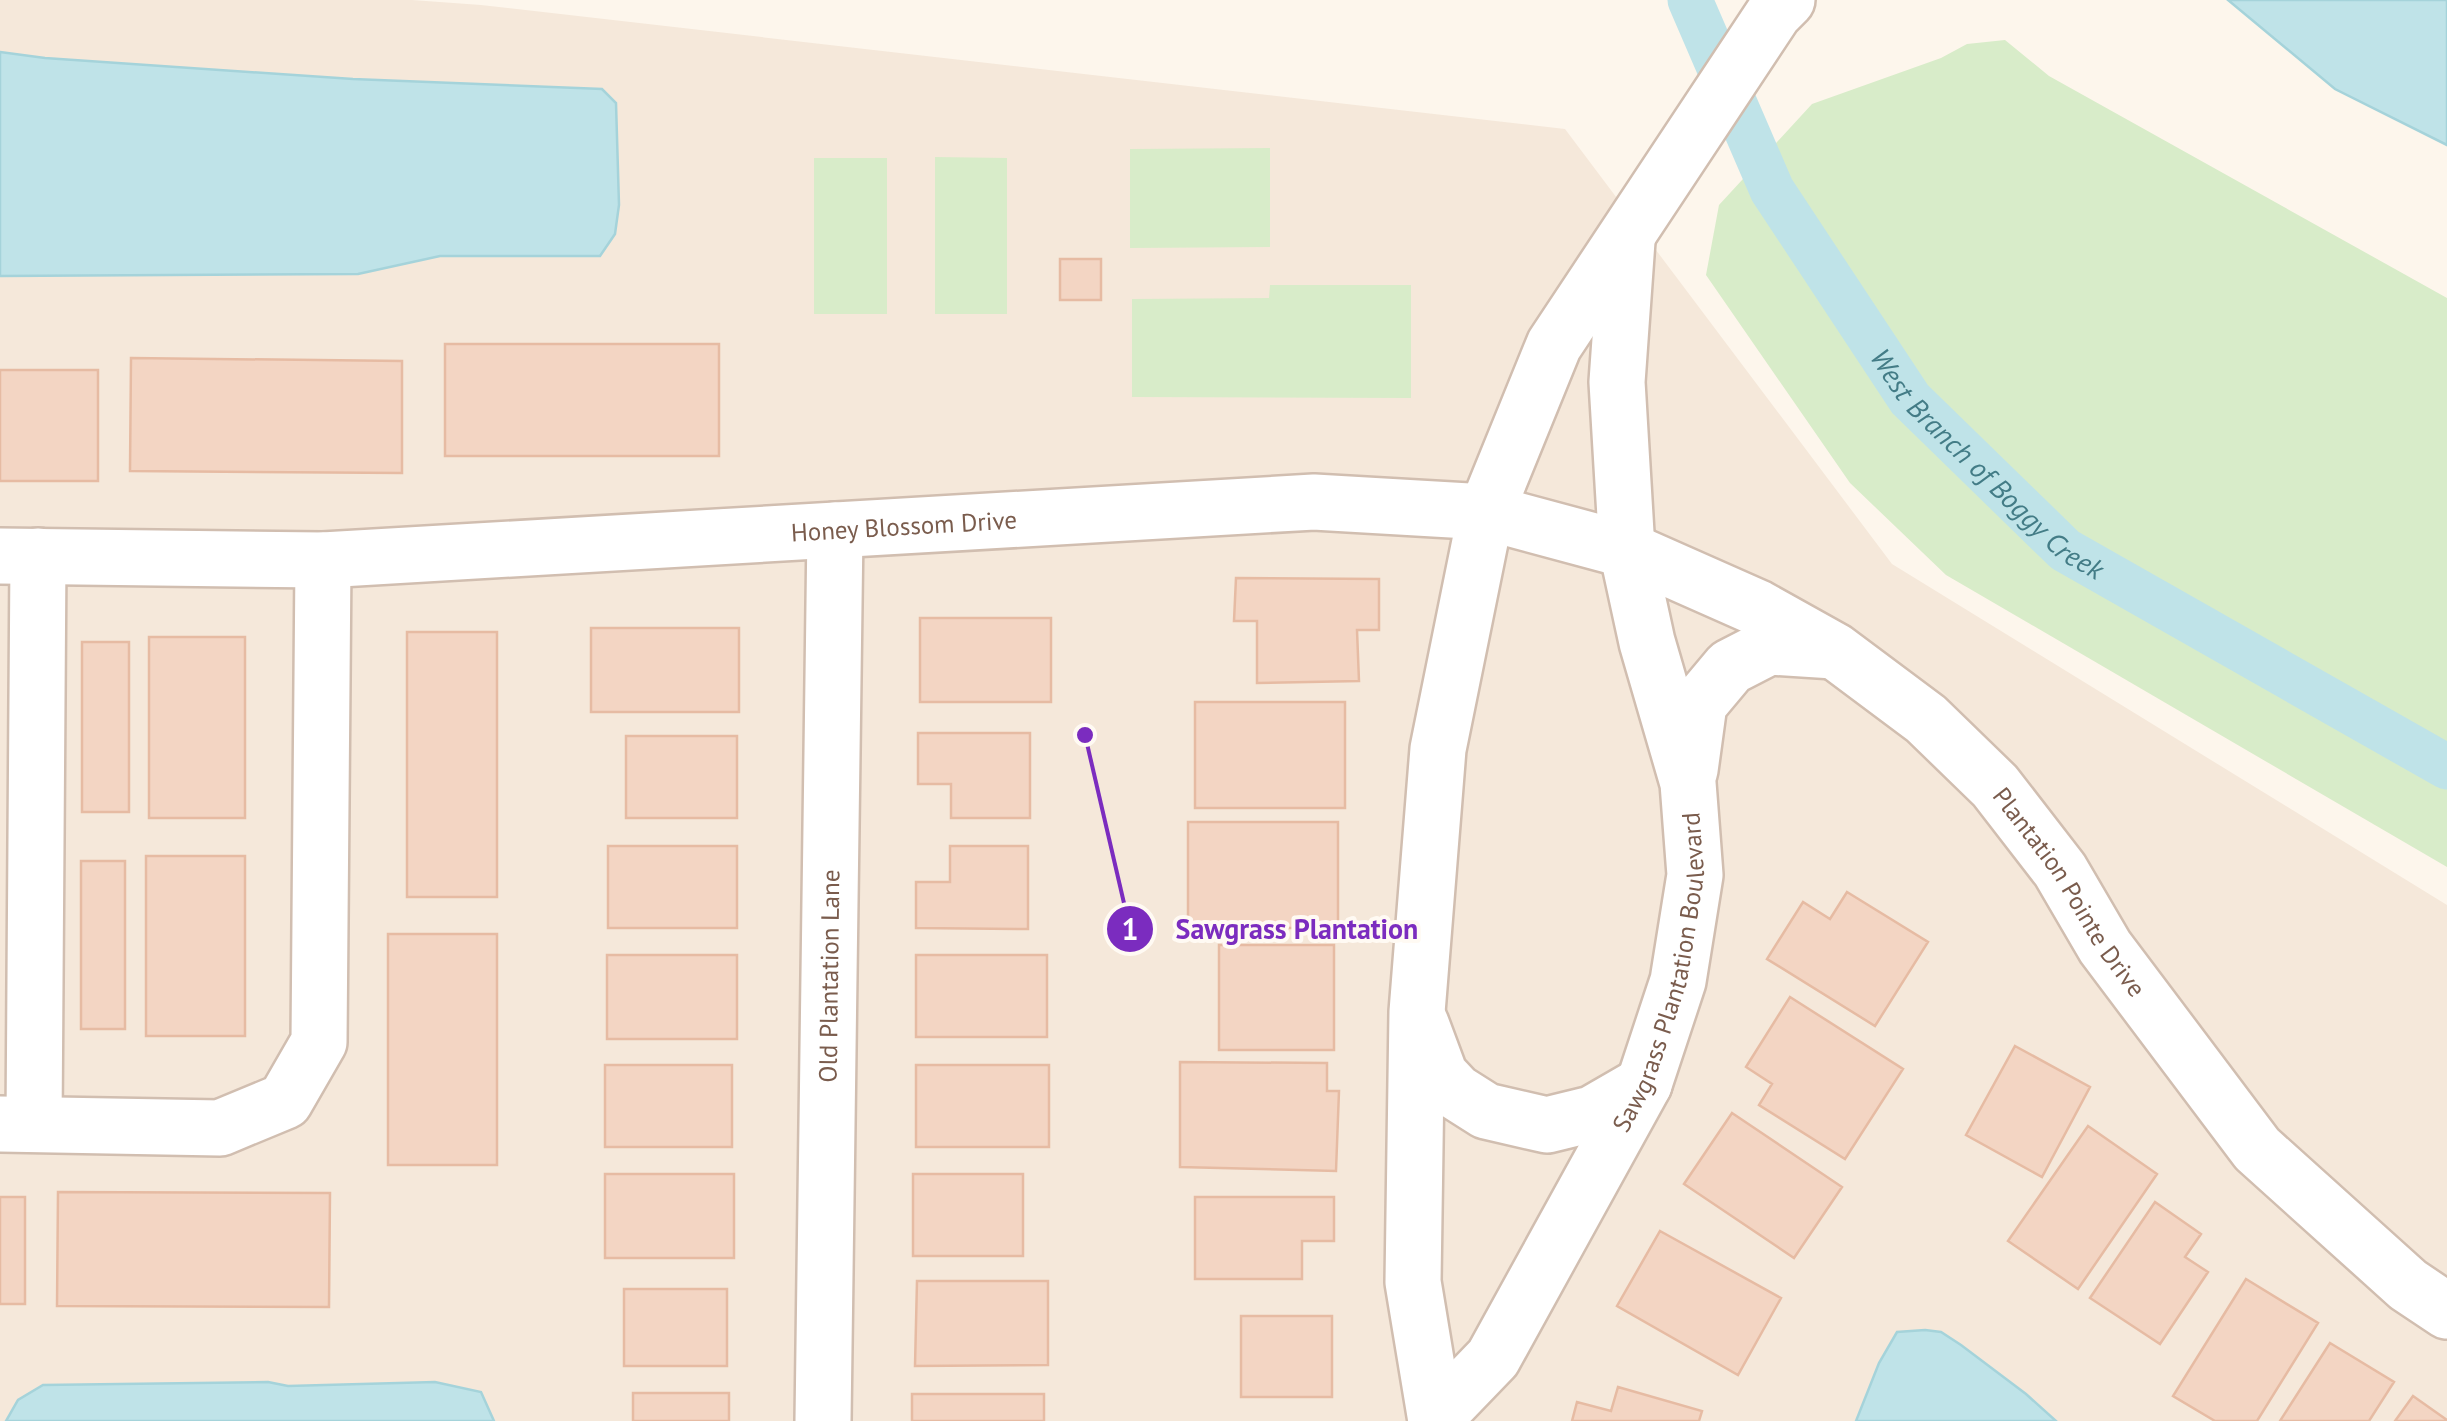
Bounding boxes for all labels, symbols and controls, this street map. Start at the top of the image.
water label: West Branch of Boggy Creek [1863,341,2112,588]
street label: Honey Blossom Drive [790,503,1018,549]
street label: Plantation Pointe Drive [1986,781,2153,1003]
street label: Sawgrass Plantation Boulevard [1605,811,1711,1137]
street label: Old Plantation Lane [812,869,846,1083]
callout: Sawgrass Plantation [1105,900,1438,958]
text: 1 [1121,909,1139,948]
text: Sawgrass Plantation [1176,910,1418,947]

